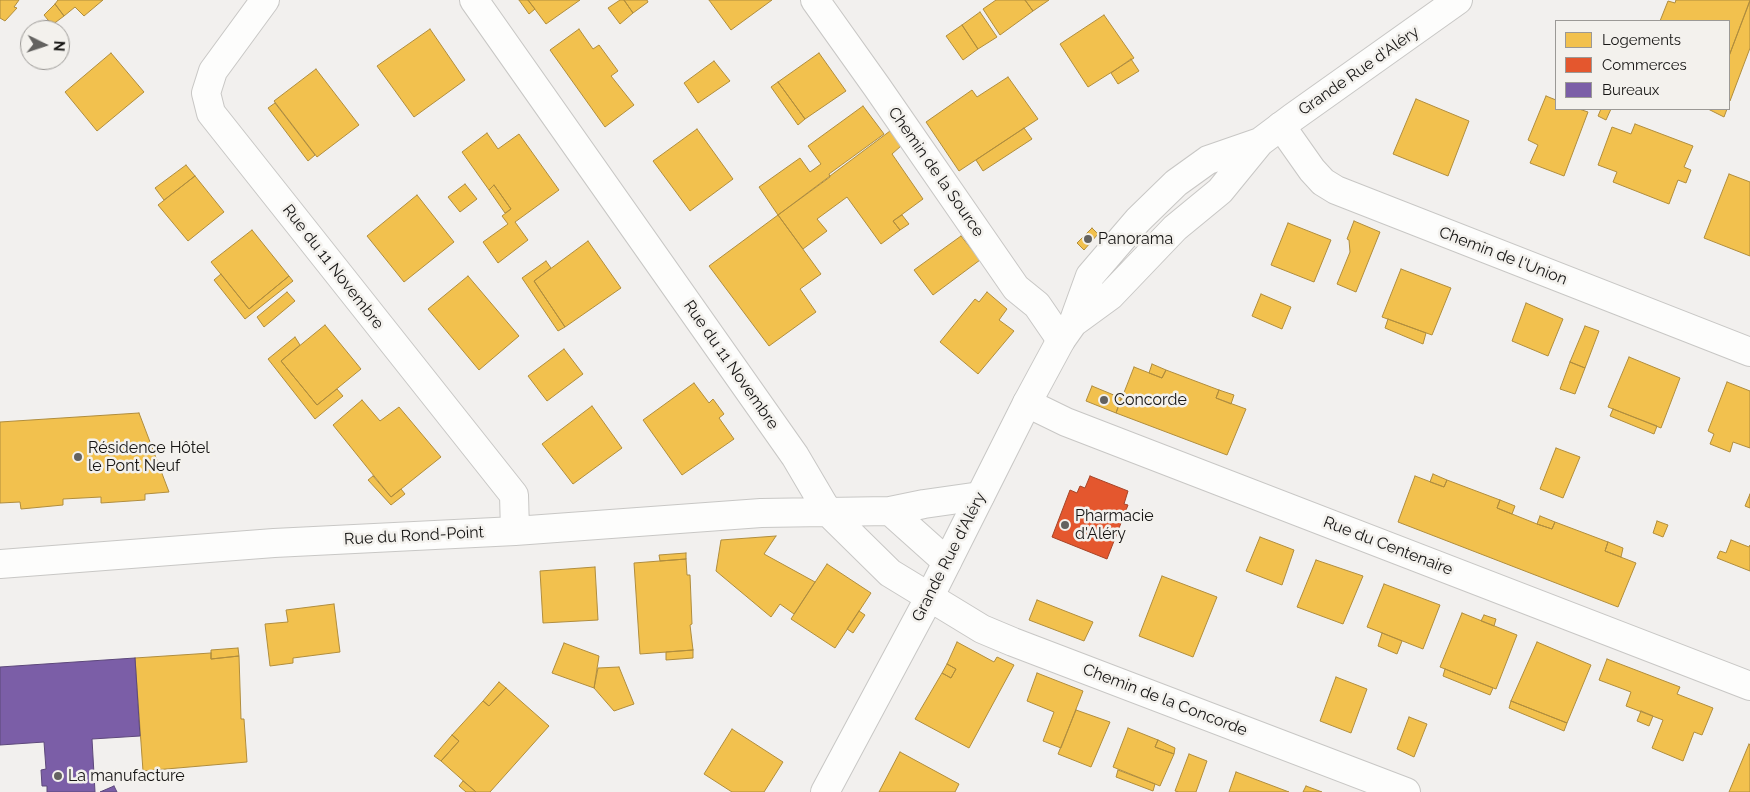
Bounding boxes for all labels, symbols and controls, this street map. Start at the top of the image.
north arrow [20,20,70,70]
legend [1555,20,1730,110]
street label: Grande Rue d'Aléry [1295,22,1423,120]
text: Logements [1602,31,1681,49]
text: N [51,40,67,52]
text: Commerces [1602,56,1687,74]
text: Bureaux [1602,81,1659,99]
street label: Chemin de la Source [884,103,988,241]
street label: Rue du 11 Novembre [278,201,388,333]
street label: Chemin de l'Union [1436,223,1570,289]
place label: Panorama [1098,229,1173,249]
marker: Panorama [1082,233,1094,245]
street label: Rue du 11 Novembre [679,297,783,433]
place label: Concorde [1114,390,1187,410]
marker: Concorde [1098,394,1110,406]
place label: Résidence Hôtel le Pont Neuf [88,438,210,476]
marker: Résidence Hôtel le Pont Neuf [72,451,84,463]
street label: Grande Rue d'Aléry [908,489,990,625]
place label: Pharmacie d'Aléry [1075,506,1154,544]
street label: Rue du Centenaire [1320,512,1456,580]
marker: Pharmacie d'Aléry [1059,519,1071,531]
street label: Rue du Rond-Point [344,523,484,549]
street label: Chemin de la Concorde [1080,660,1250,740]
place label: La manufacture [68,766,185,786]
marker: La manufacture [52,770,64,782]

